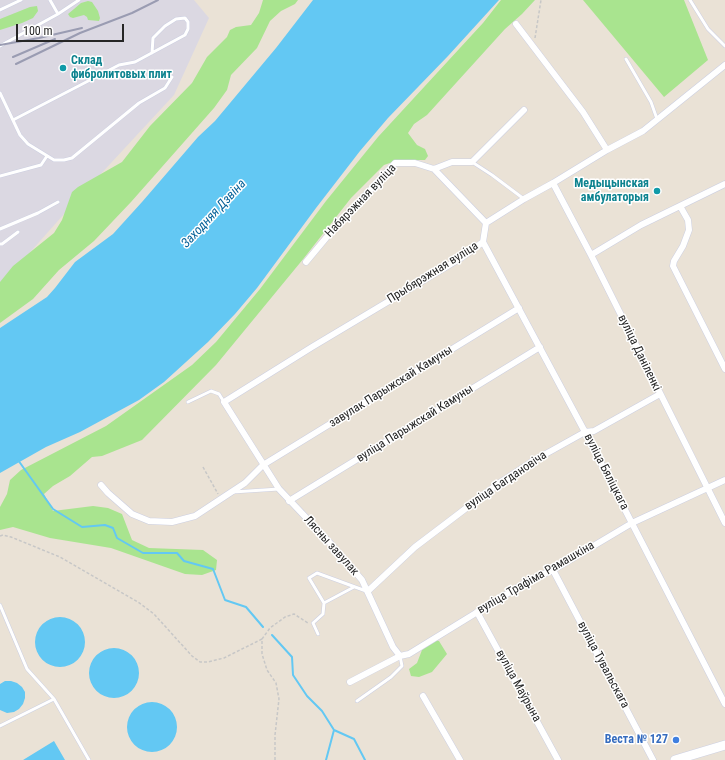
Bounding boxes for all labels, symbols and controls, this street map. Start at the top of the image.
scale bar [18,16,126,42]
text: 100 m [23,24,53,38]
place label: Склад фибролитовых плит [71,54,172,82]
marker: Склад фибролитовых плит [58,63,68,73]
street label: Набярэжная вуліца [322,161,400,241]
water label: Заходняя Дзвіна [178,177,250,251]
place label: Медыцынская амбулаторыя [574,177,649,205]
marker: Медыцынская амбулаторыя [652,186,662,196]
street label: Прыбярэжная вуліца [385,239,481,307]
street label: вуліца Даніленкі [614,312,664,394]
street label: завулак Парыжскай Камуны [327,343,455,431]
street label: вуліца Парыжскай Камуны [354,382,476,466]
street label: вуліца Бяліцкага [581,431,631,513]
street label: вуліца Багдановіча [462,448,550,514]
street label: Лясны завулак [300,513,362,579]
street label: вуліца Трафіма Рамашкіна [475,539,597,617]
street label: вуліца Тувальскага [574,619,632,711]
street label: вуліца Маўрына [492,647,544,725]
place label: Веста № 127 [605,733,668,747]
marker: Веста № 127 [671,735,681,745]

